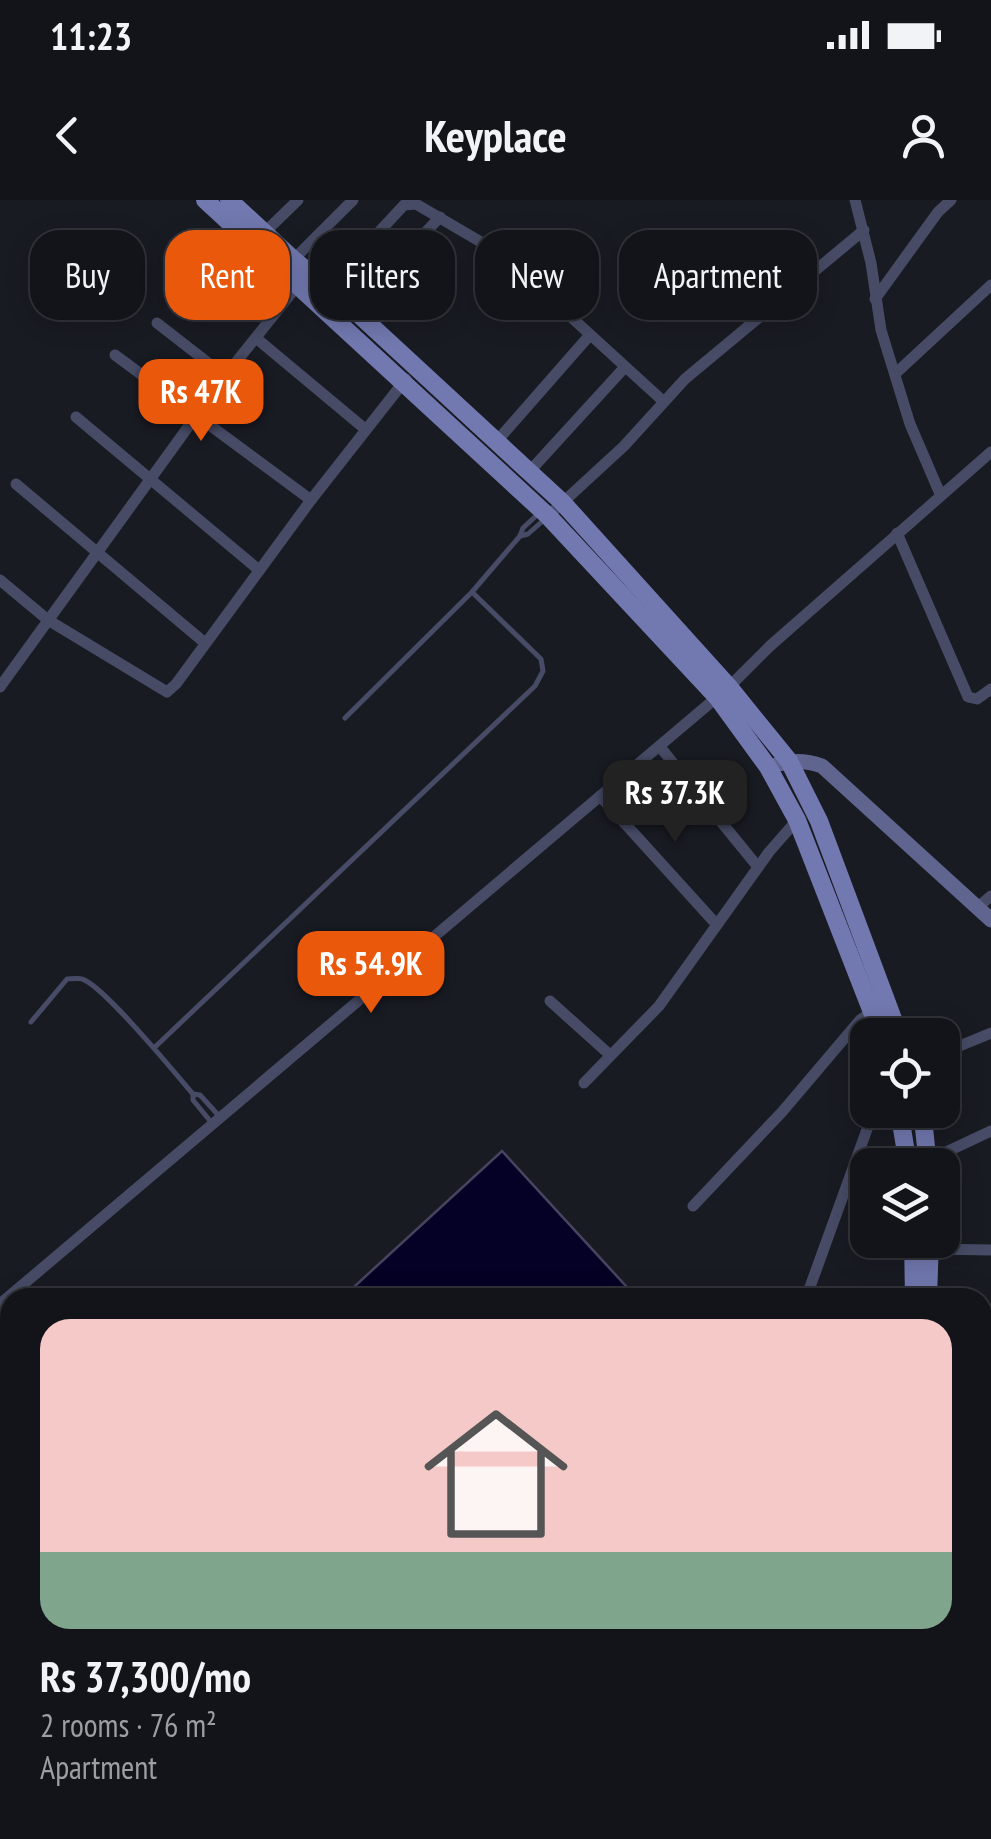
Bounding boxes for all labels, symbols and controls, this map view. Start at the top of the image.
text: 11:23 [50,11,132,60]
text: Keyplace [424,106,567,164]
icon: back [40,108,95,163]
icon: person [896,108,951,163]
chip: Buy [30,230,145,320]
chip: Rent [165,230,290,320]
chip: Filters [310,230,455,320]
chip: New [475,230,599,320]
chip: Apartment [619,230,817,320]
pin: Rs 47K [120,359,282,444]
text: Rs 47K [160,370,242,412]
pin: Rs 37.3K [572,760,778,845]
text: Rs 37.3K [625,771,725,813]
pin: Rs 54.9K [268,931,474,1016]
text: Rs 54.9K [319,942,423,984]
map controls [850,1018,960,1258]
button: locate [850,1018,960,1128]
button: layers [850,1148,960,1258]
icon: home [406,1384,586,1564]
text: Rs 37,300/mo [40,1649,251,1704]
text: 2 rooms · 76 m² [40,1704,217,1746]
text: Apartment [40,1746,157,1788]

